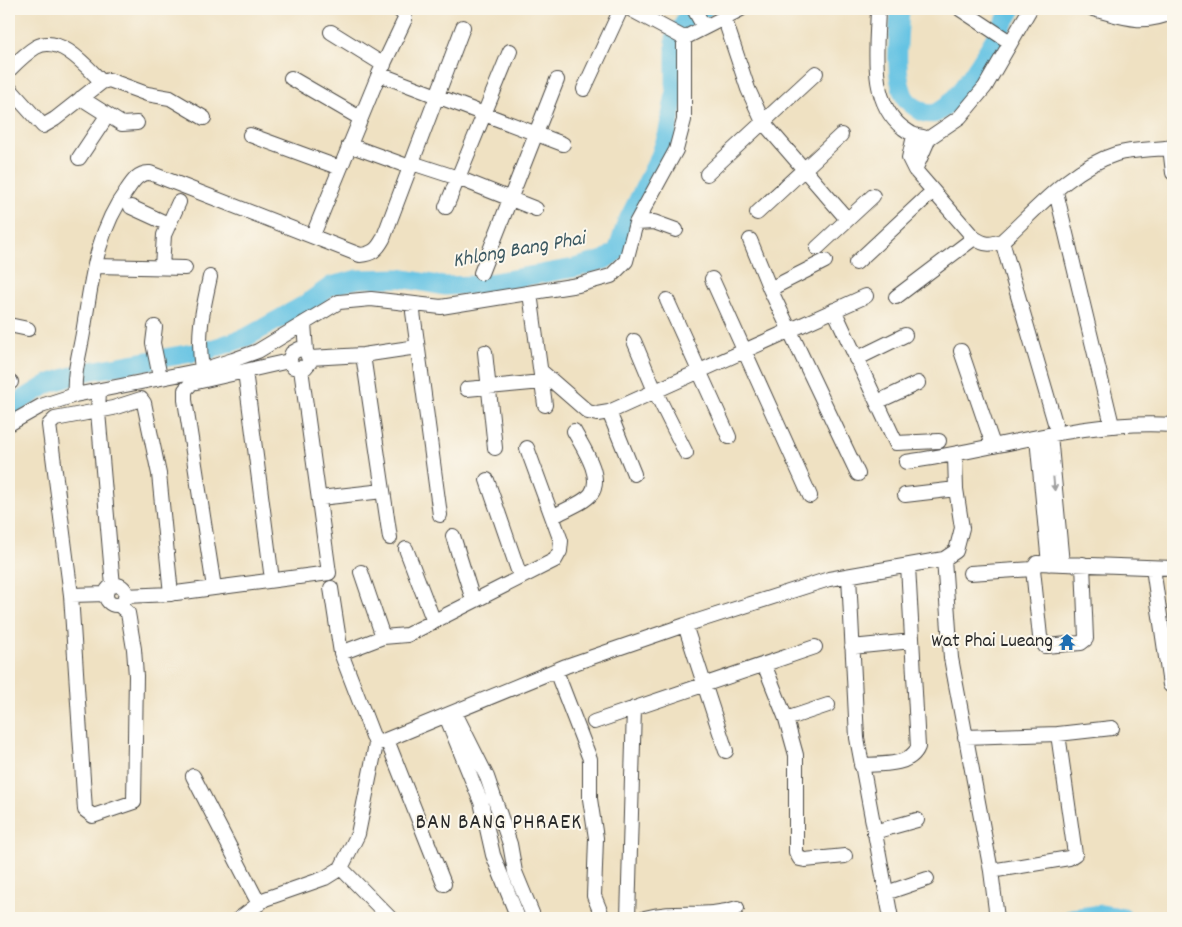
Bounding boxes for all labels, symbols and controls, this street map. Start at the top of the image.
water label: Khlong Bang Phai [451,224,591,277]
one-way arrow [1050,476,1058,492]
place label: Wat Phai Lueang [931,628,1053,656]
temple icon: Wat Phai Lueang [1057,632,1077,652]
district label: BAN BANG PHRAEK [416,808,582,839]

